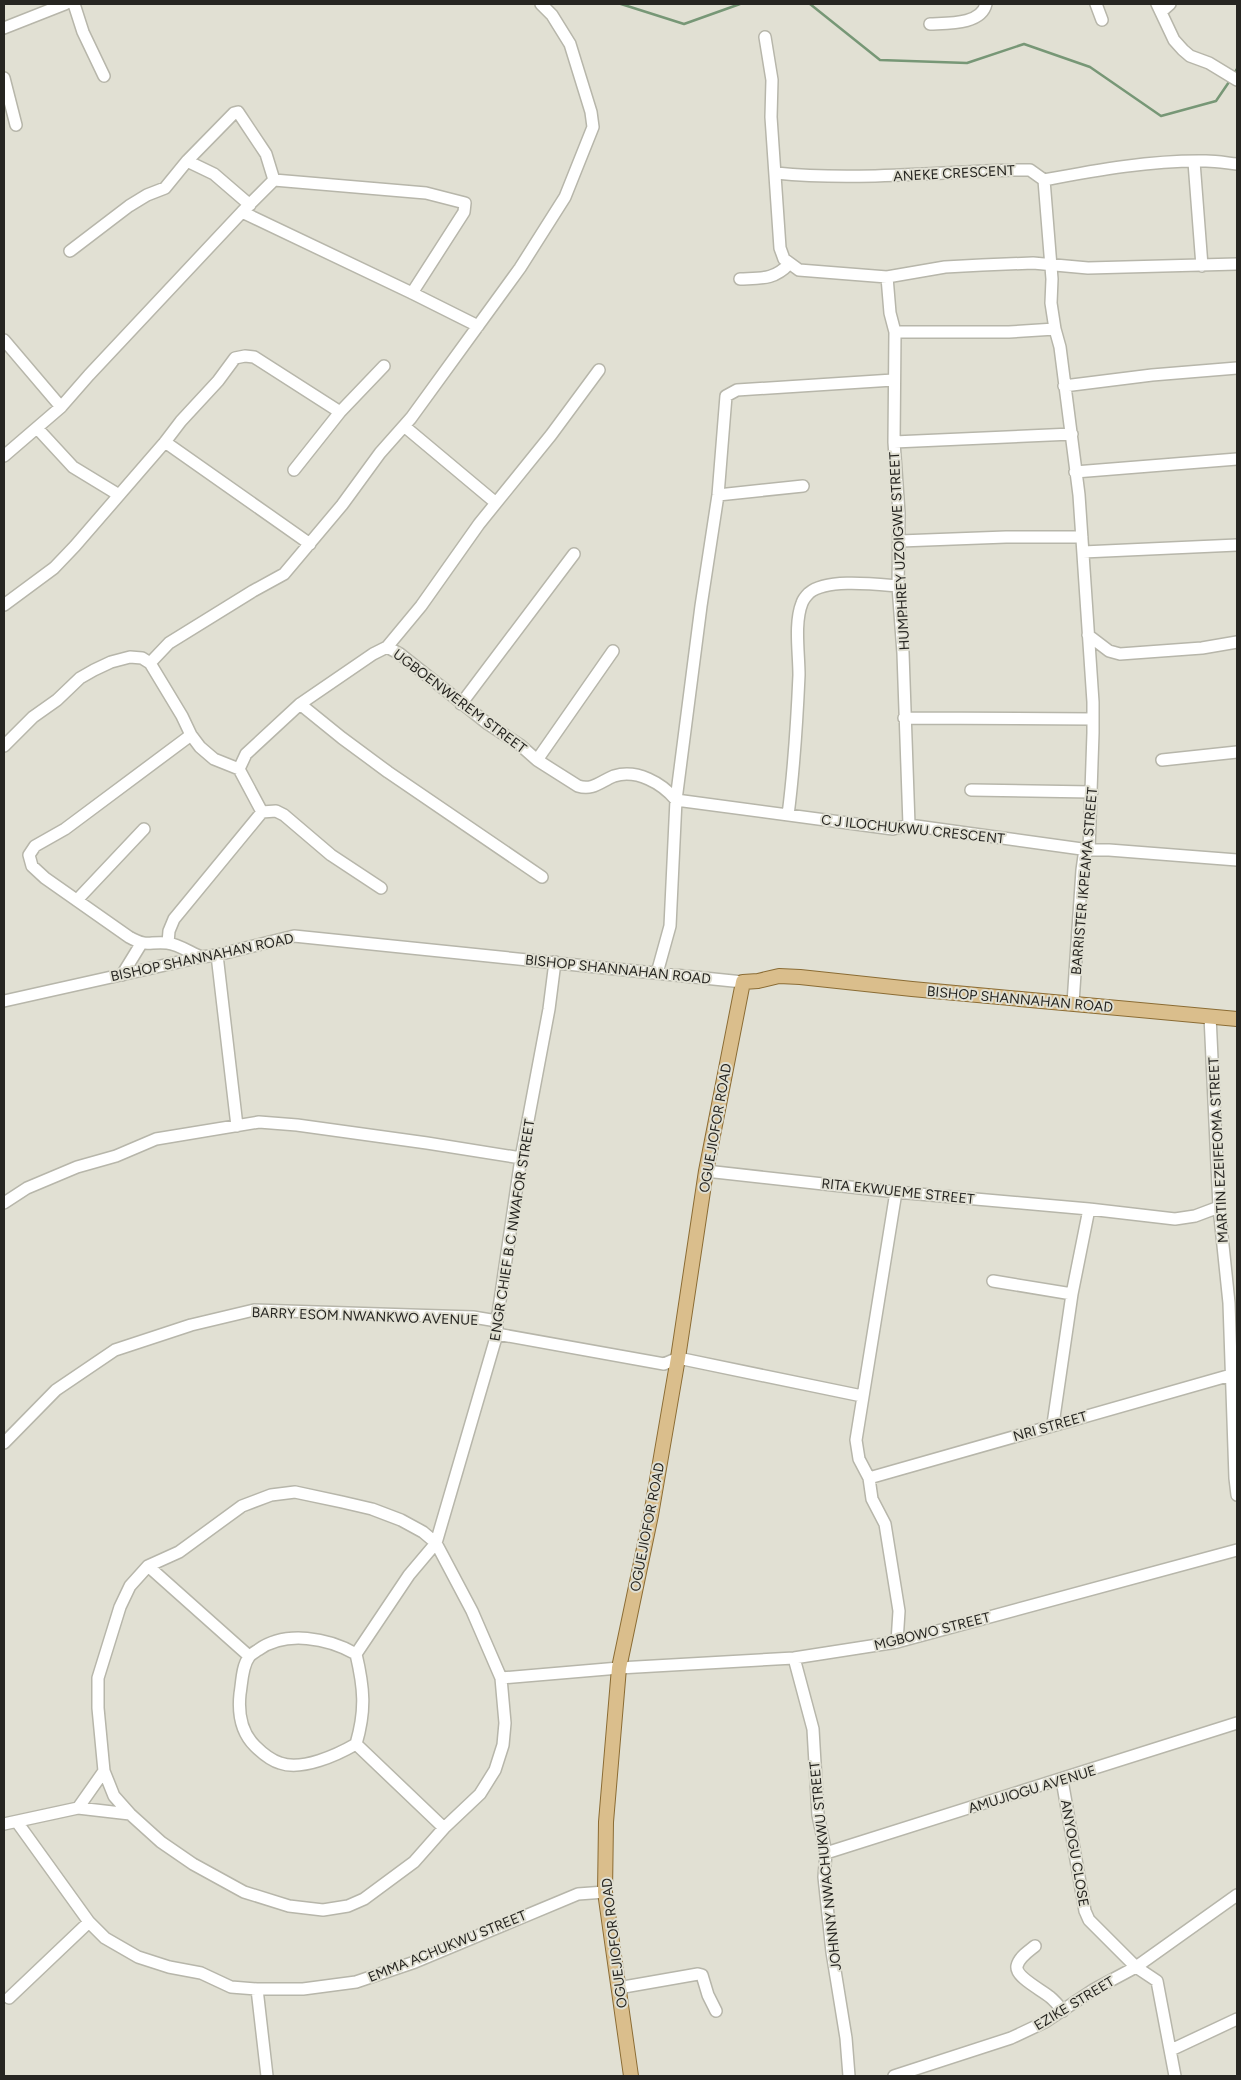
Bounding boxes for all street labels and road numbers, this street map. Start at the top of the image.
street label: ANEKE CRESCENT [893,162,1015,185]
street label: HUMPHREY UZOIGWE STREET [886,451,913,651]
street label: UGBOENWEREM STREET [390,646,530,757]
street label: BARRISTER IKPEAMA STREET [1068,786,1101,976]
street label: C J ILOCHUKWU CRESCENT [820,811,1006,848]
street label: BISHOP SHANNAHAN ROAD [109,930,295,985]
street label: BISHOP SHANNAHAN ROAD [524,951,712,988]
street label: BISHOP SHANNAHAN ROAD [926,983,1114,1016]
street label: MARTIN EZEIFEOMA STREET [1205,1056,1232,1243]
street label: OGUEJIOFOR ROAD [696,1062,735,1194]
street label: ENGR CHIEF B C NWAFOR STREET [487,1118,539,1342]
street label: RITA EKWUEME STREET [821,1175,976,1208]
street label: BARRY ESOM NWANKWO AVENUE [251,1304,479,1329]
street label: NRI STREET [1011,1408,1089,1445]
street label: OGUEJIOFOR ROAD [627,1461,668,1593]
street label: MGBOWO STREET [872,1609,992,1654]
street label: JOHNNY NWACHUKWU STREET [806,1760,845,1971]
street label: AMUJIOGU AVENUE [966,1762,1098,1817]
street label: ANYOGU CLOSE [1057,1798,1092,1908]
street label: OGUEJIOFOR ROAD [598,1877,631,2009]
street label: EMMA ACHUKWU STREET [366,1907,529,1986]
street label: EZIKE STREET [1031,1973,1118,2034]

